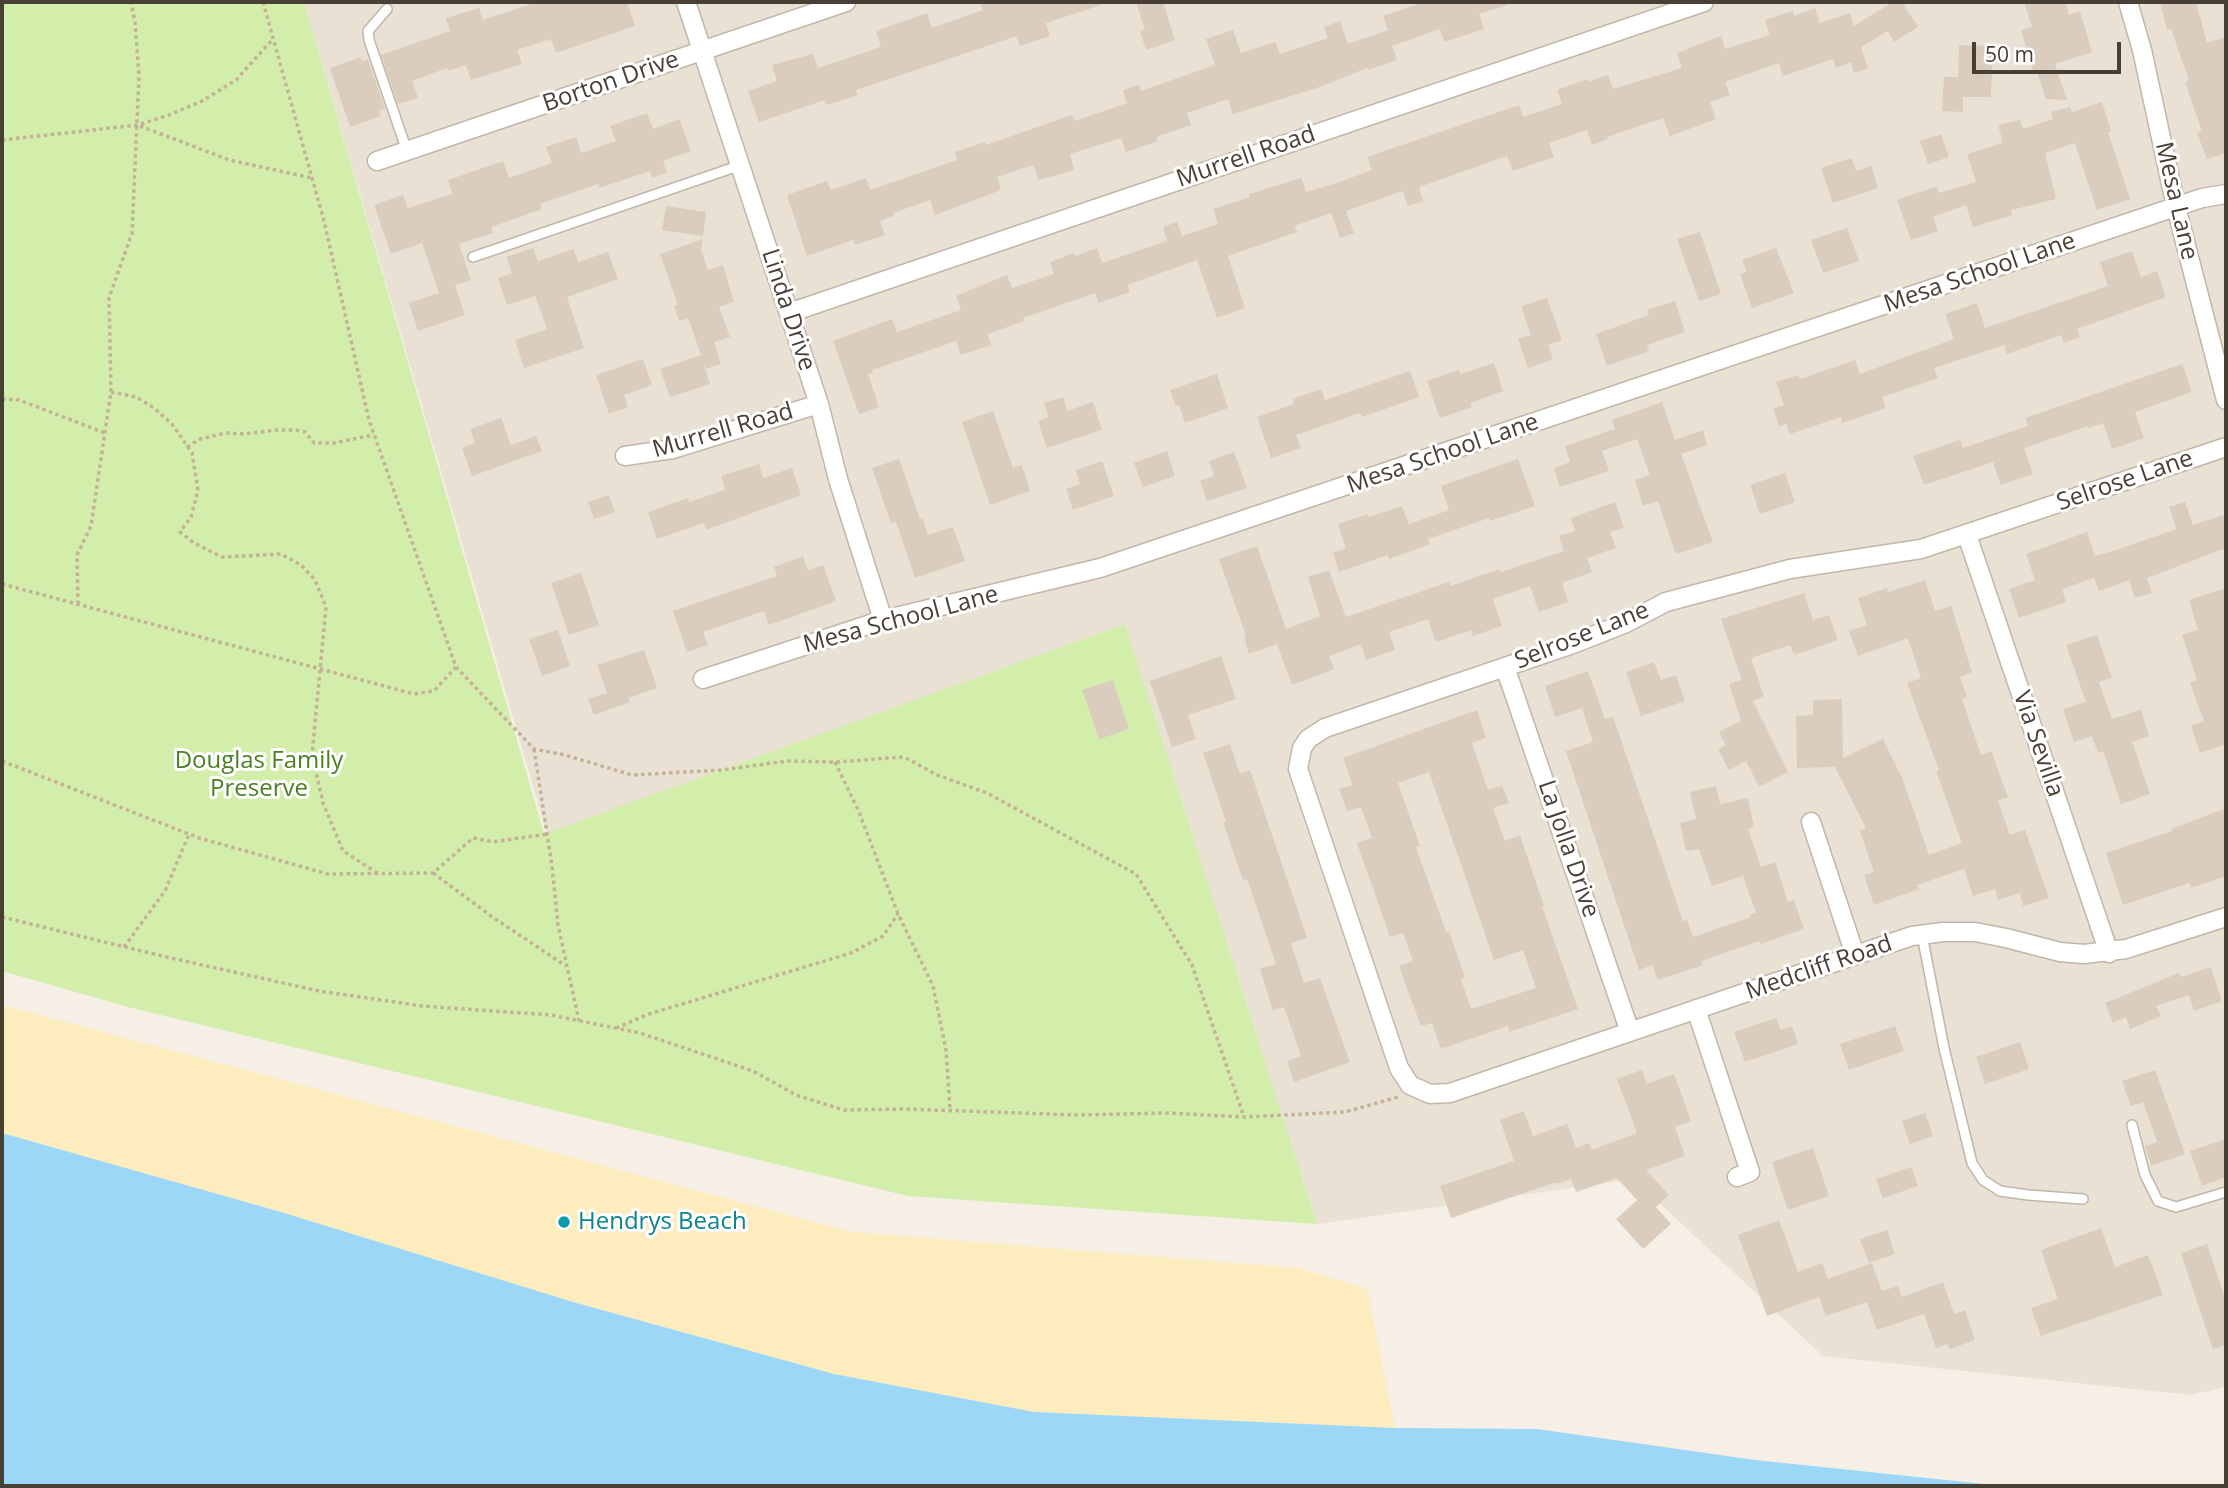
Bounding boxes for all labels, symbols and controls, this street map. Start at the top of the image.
scale bar [1976,28,2125,72]
text: 50 m [1985,40,2034,68]
street label: Borton Drive [539,45,683,119]
street label: Murrell Road [1173,120,1319,194]
street label: Mesa Lane [2148,139,2204,263]
street label: Mesa School Lane [1880,227,2080,319]
street label: Linda Drive [755,245,821,375]
street label: Murrell Road [649,397,797,465]
street label: Mesa School Lane [1343,408,1543,500]
street label: Selrose Lane [2053,444,2197,518]
street label: Mesa School Lane [800,580,1002,660]
street label: Selrose Lane [1511,596,1653,676]
street label: Via Sevilla [2006,687,2070,801]
park label: Douglas Family Preserve [175,747,343,803]
street label: La Jolla Drive [1531,777,1605,921]
street label: Medcliff Road [1742,929,1896,1007]
place label: Hendrys Beach [578,1208,747,1236]
marker: Hendrys Beach [556,1214,572,1230]

